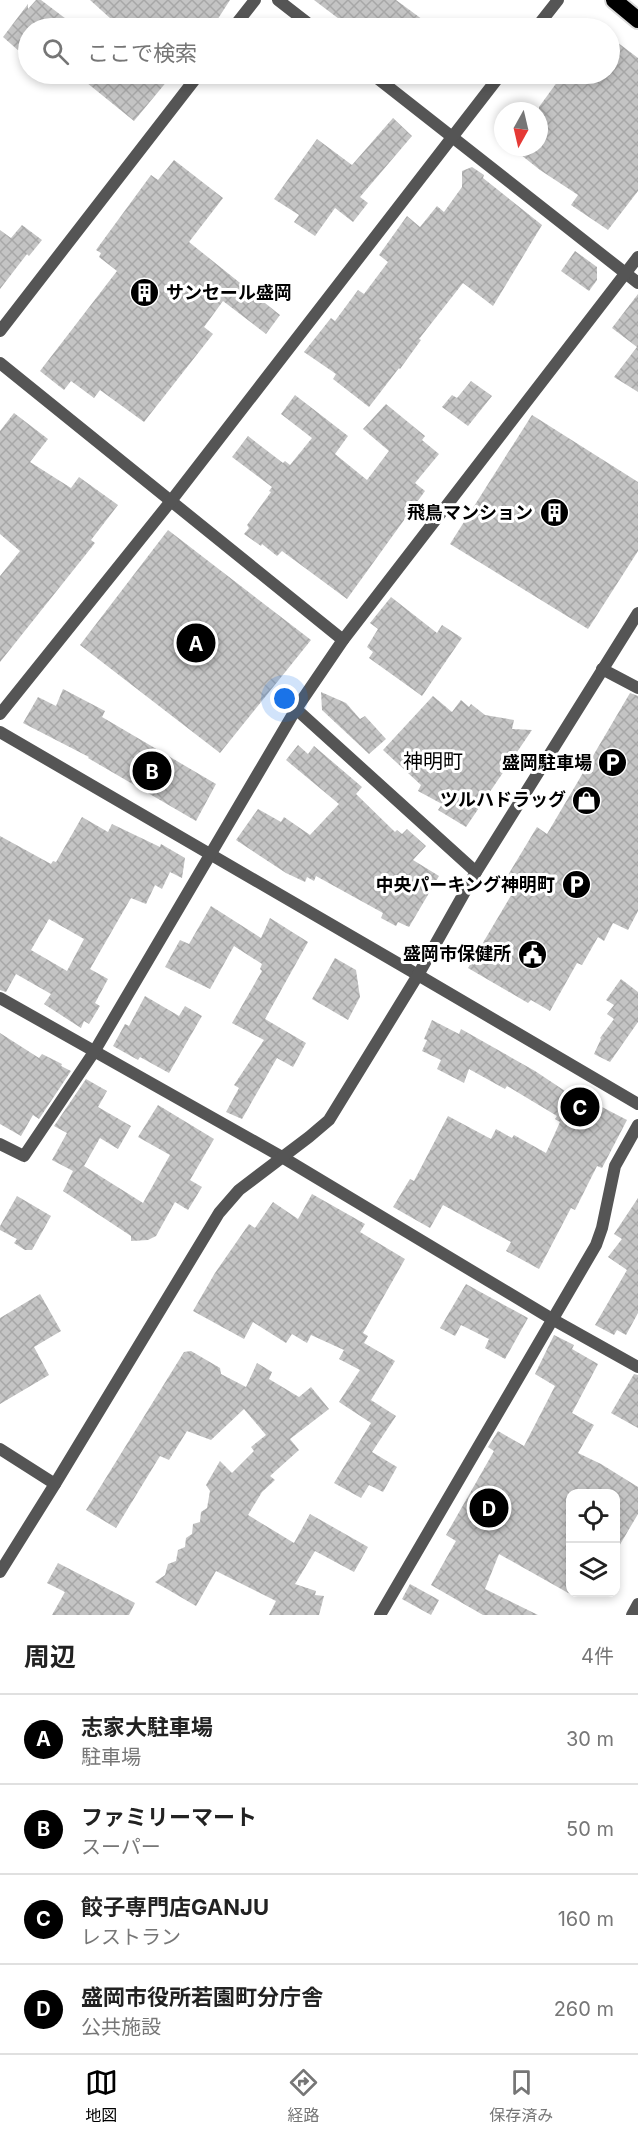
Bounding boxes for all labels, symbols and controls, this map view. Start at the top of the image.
search box [18,18,620,84]
icon: search [39,35,72,68]
text: ここで検索 [87,40,197,66]
north arrow [494,102,548,156]
building icon: サンセール盛岡 [129,277,161,309]
place label: サンセール盛岡 [166,282,292,303]
building icon: 飛鳥マンション [538,497,570,529]
place label: 飛鳥マンション [407,502,533,523]
pin: A [176,620,216,666]
your location [270,684,299,713]
parking icon: 盛岡駐車場 [597,747,629,779]
pin: B [132,748,172,794]
district label: 神明町 [403,749,463,773]
place label: 盛岡駐車場 [502,752,592,773]
shop icon: ツルハドラッグ [571,784,603,816]
place label: ツルハドラッグ [440,789,566,810]
parking icon: 中央パーキング神明町 [560,869,592,901]
place label: 中央パーキング神明町 [376,874,555,895]
public building icon: 盛岡市保健所 [516,938,548,970]
place label: 盛岡市保健所 [403,943,511,964]
pin: C [560,1084,600,1130]
pin: D [470,1486,508,1530]
map controls [566,1489,620,1597]
button: locate [566,1489,620,1543]
button: layers [566,1543,620,1597]
text: 周辺 [24,1641,76,1672]
text: 4件 [581,1644,614,1668]
text: 志家大駐車場 [81,1714,213,1740]
text: A [36,1727,51,1751]
text: 30 m [566,1727,614,1751]
text: 駐車場 [81,1745,141,1769]
text: ファミリーマート [81,1804,257,1830]
text: B [37,1817,50,1841]
text: 50 m [566,1817,614,1841]
text: スーパー [81,1835,161,1859]
text: 餃子専門店GANJU [81,1894,269,1920]
text: C [36,1907,51,1931]
text: 160 m [558,1907,614,1931]
text: レストラン [81,1925,181,1949]
text: 盛岡市役所若園町分庁舎 [81,1984,323,2010]
text: D [36,1997,51,2021]
text: 260 m [554,1997,614,2021]
text: 公共施設 [81,2015,161,2039]
tab: 地図 [85,2066,118,2126]
tab: 経路 [287,2066,320,2126]
tab: 保存済み [489,2066,553,2126]

